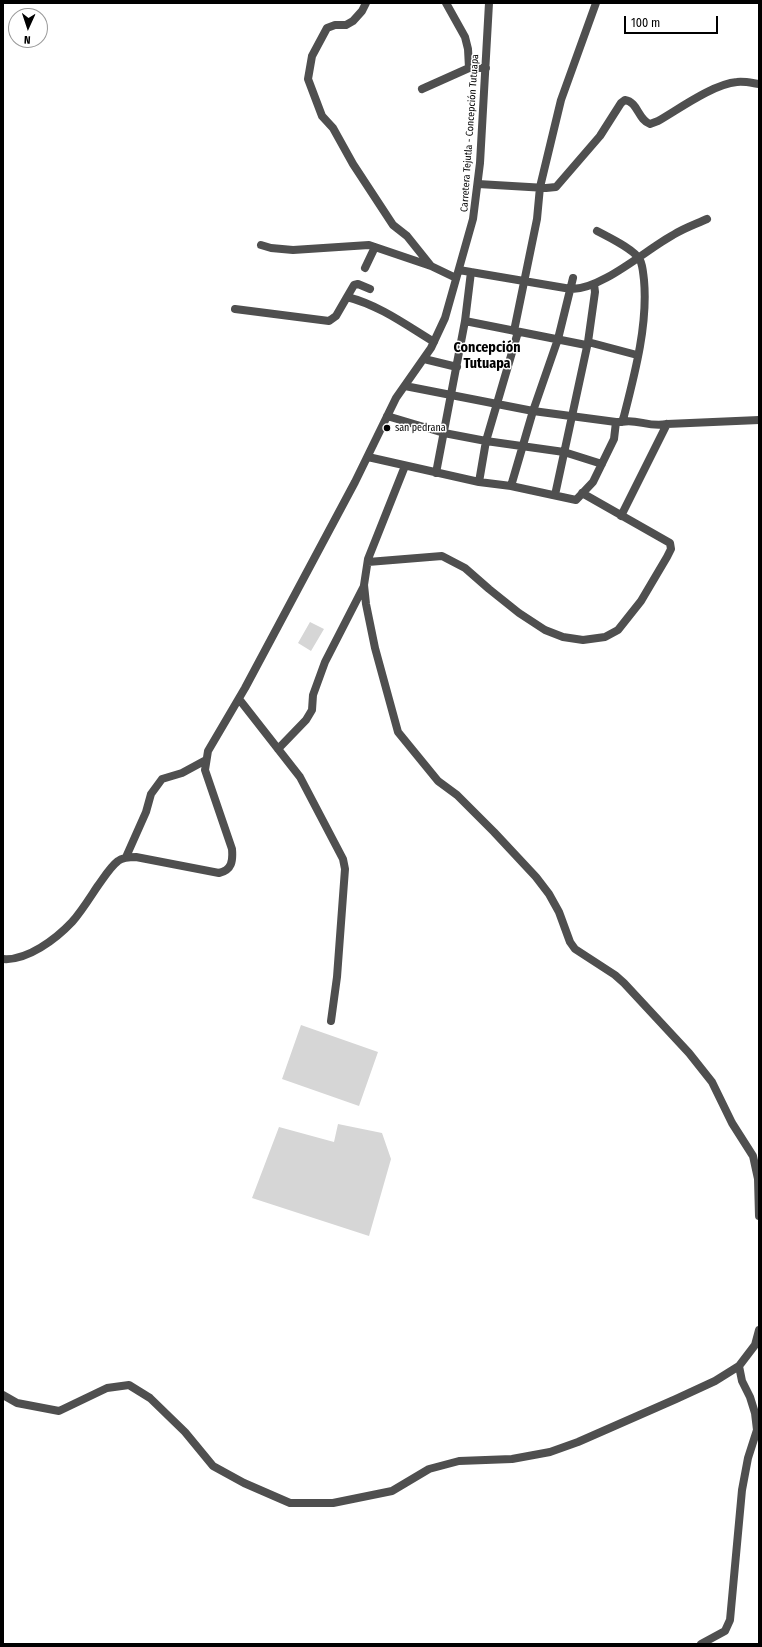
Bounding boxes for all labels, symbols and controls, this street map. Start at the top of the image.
north arrow [8,8,48,48]
scale bar [626,8,720,34]
text: 100 m [631,16,660,30]
text: N [24,33,31,46]
street label: Carretera Tejutla - Concepción Tutuapa [458,54,482,212]
district label: Concepción Tutuapa [454,340,520,372]
place label: san pedrana [395,422,446,434]
marker: san pedrana [382,423,392,433]

